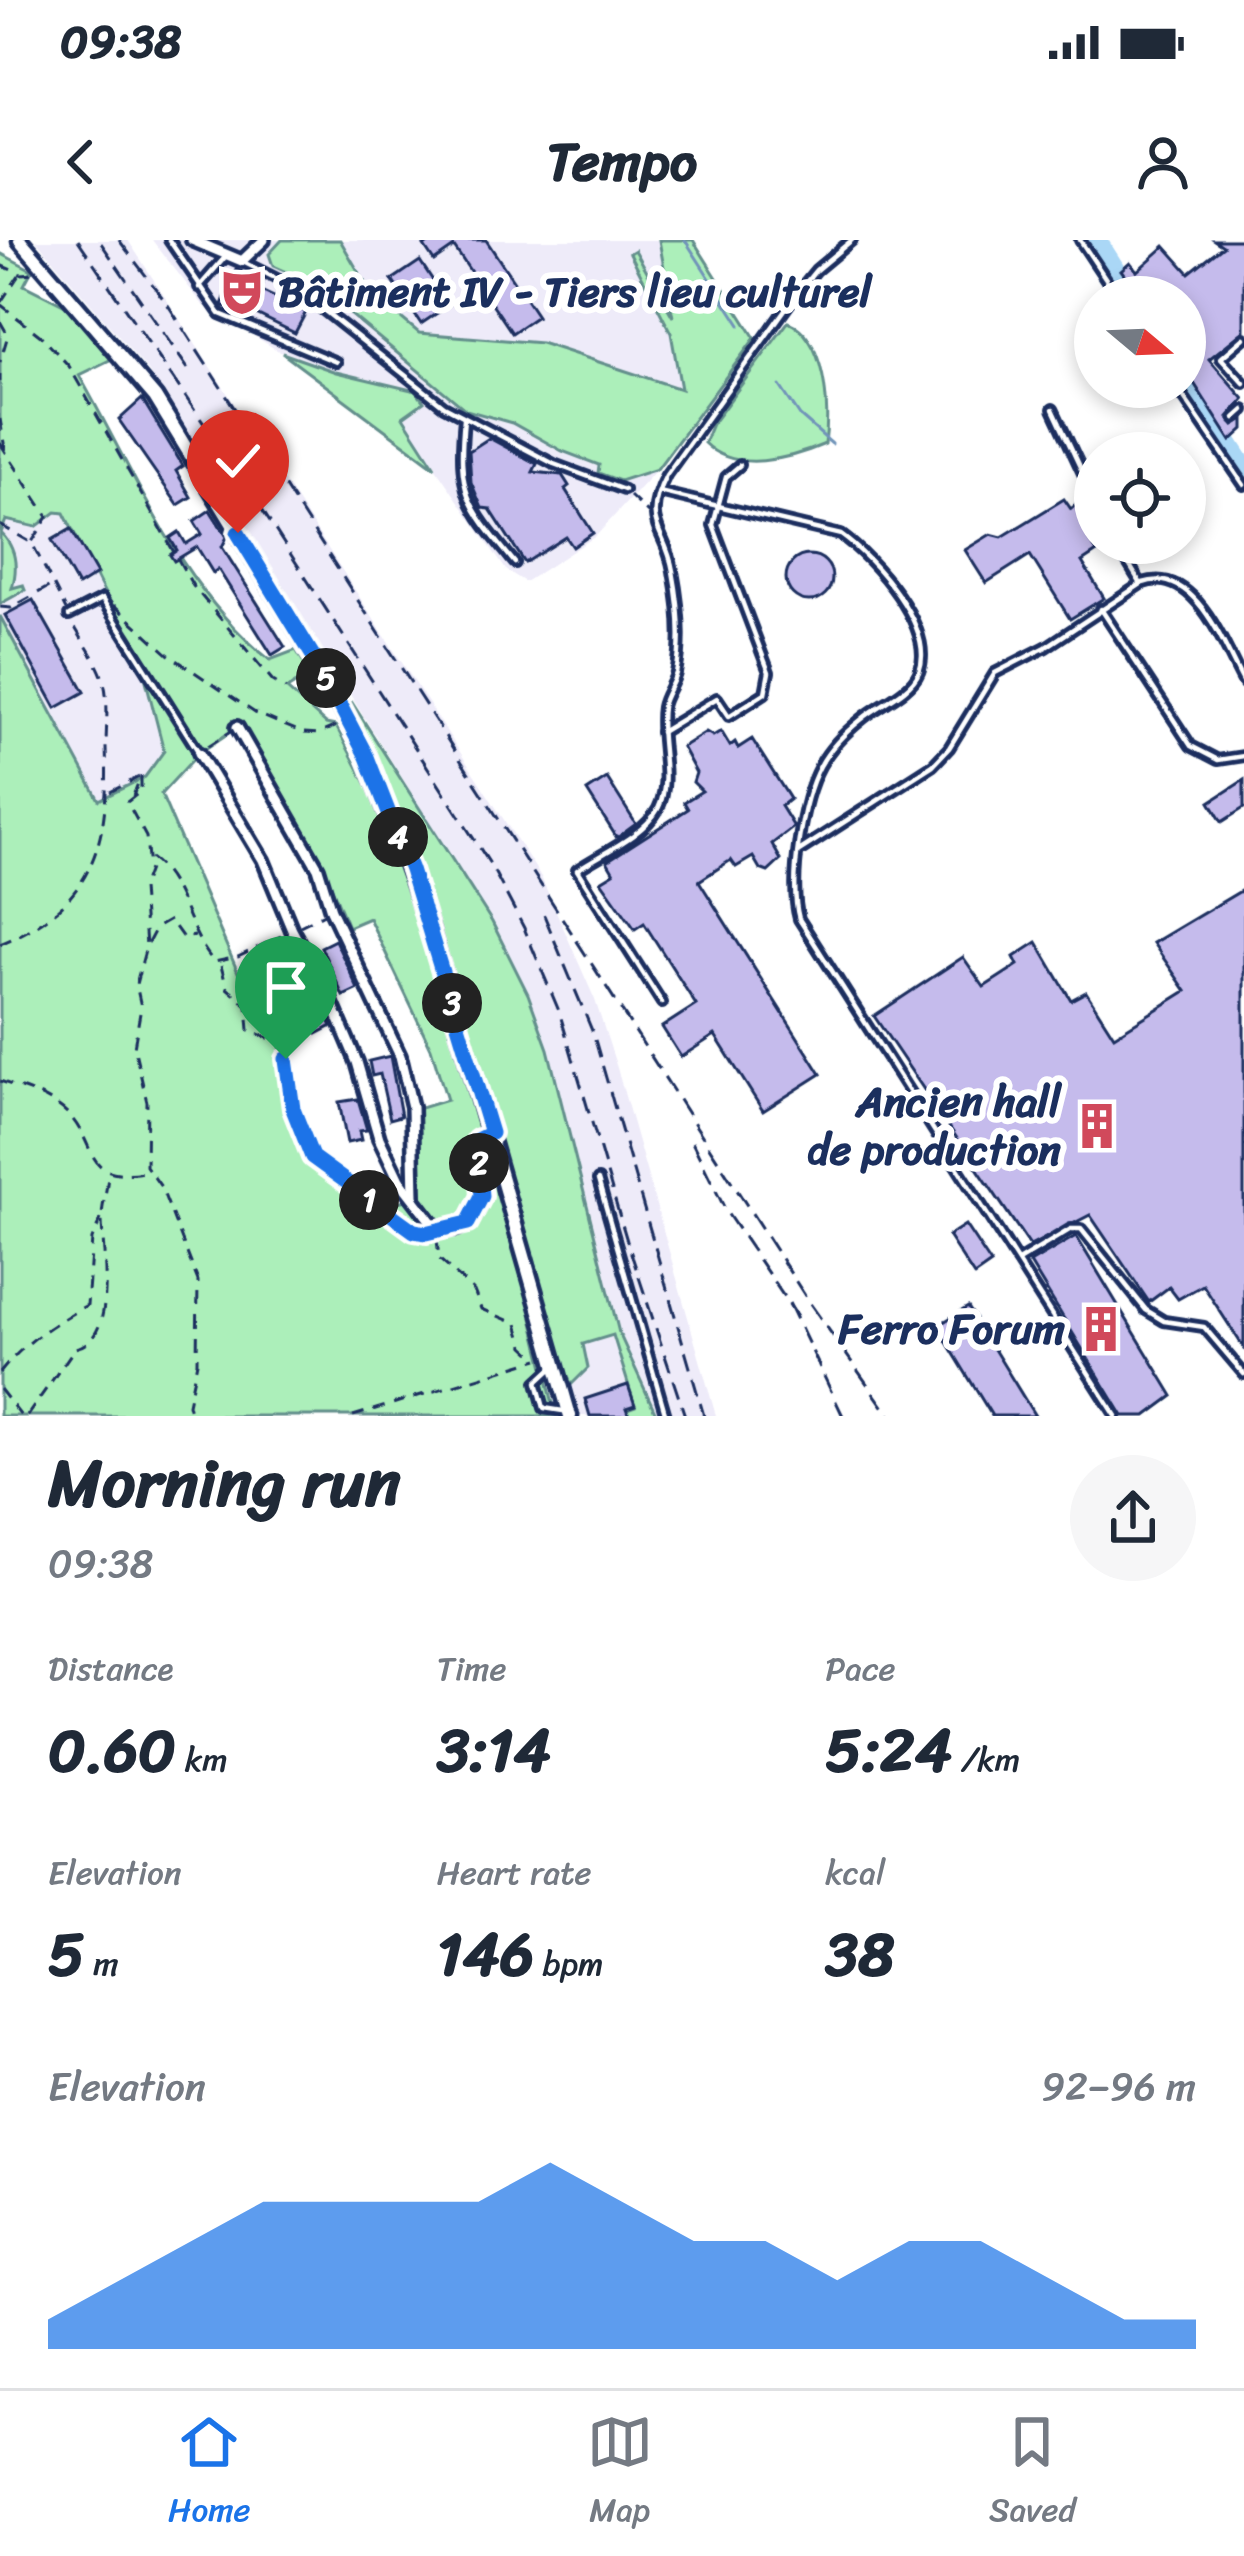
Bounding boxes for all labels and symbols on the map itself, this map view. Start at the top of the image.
place label: Bâtiment IV - Tiers lieu culturel [278,255,874,329]
theatre icon: Bâtiment IV - Tiers lieu culturel [217,267,267,317]
north arrow [1074,276,1206,408]
pin [187,410,289,533]
pin: 5 [296,648,356,708]
pin: 4 [368,807,428,867]
pin [235,936,337,1059]
pin: 3 [422,973,482,1033]
place label: Ancien hall de production [808,1065,1063,1187]
building icon: Ancien hall de production [1072,1101,1122,1151]
pin: 2 [449,1133,509,1193]
pin: 1 [339,1170,399,1230]
place label: Ferro Forum [837,1292,1066,1366]
building icon: Ferro Forum [1076,1304,1126,1354]

